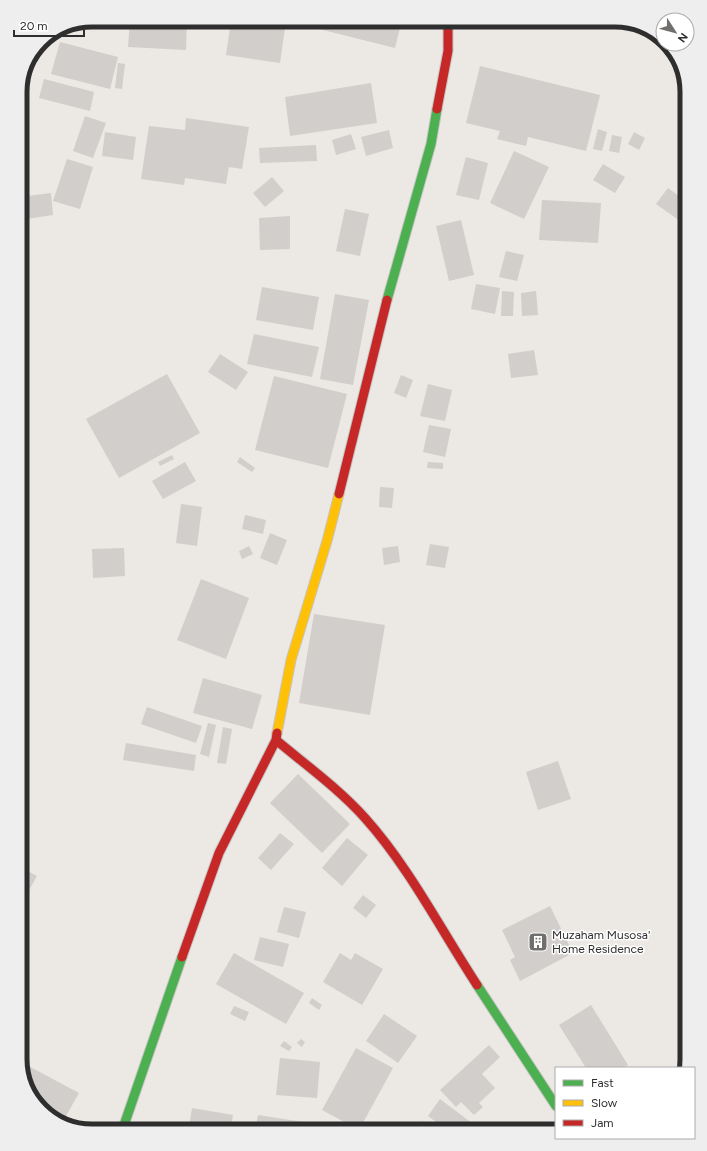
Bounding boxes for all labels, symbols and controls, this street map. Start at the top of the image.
scale bar [14,12,84,38]
north arrow [655,12,695,52]
text: 20 m [20,19,48,33]
text: N [675,30,690,45]
place label: Muzaham Musosa' Home Residence [552,928,650,956]
building icon: Muzaham Musosa' Home Residence [527,931,549,953]
legend [555,1067,695,1139]
text: Fast [591,1076,614,1090]
text: Slow [591,1096,618,1110]
text: Jam [591,1116,614,1130]

